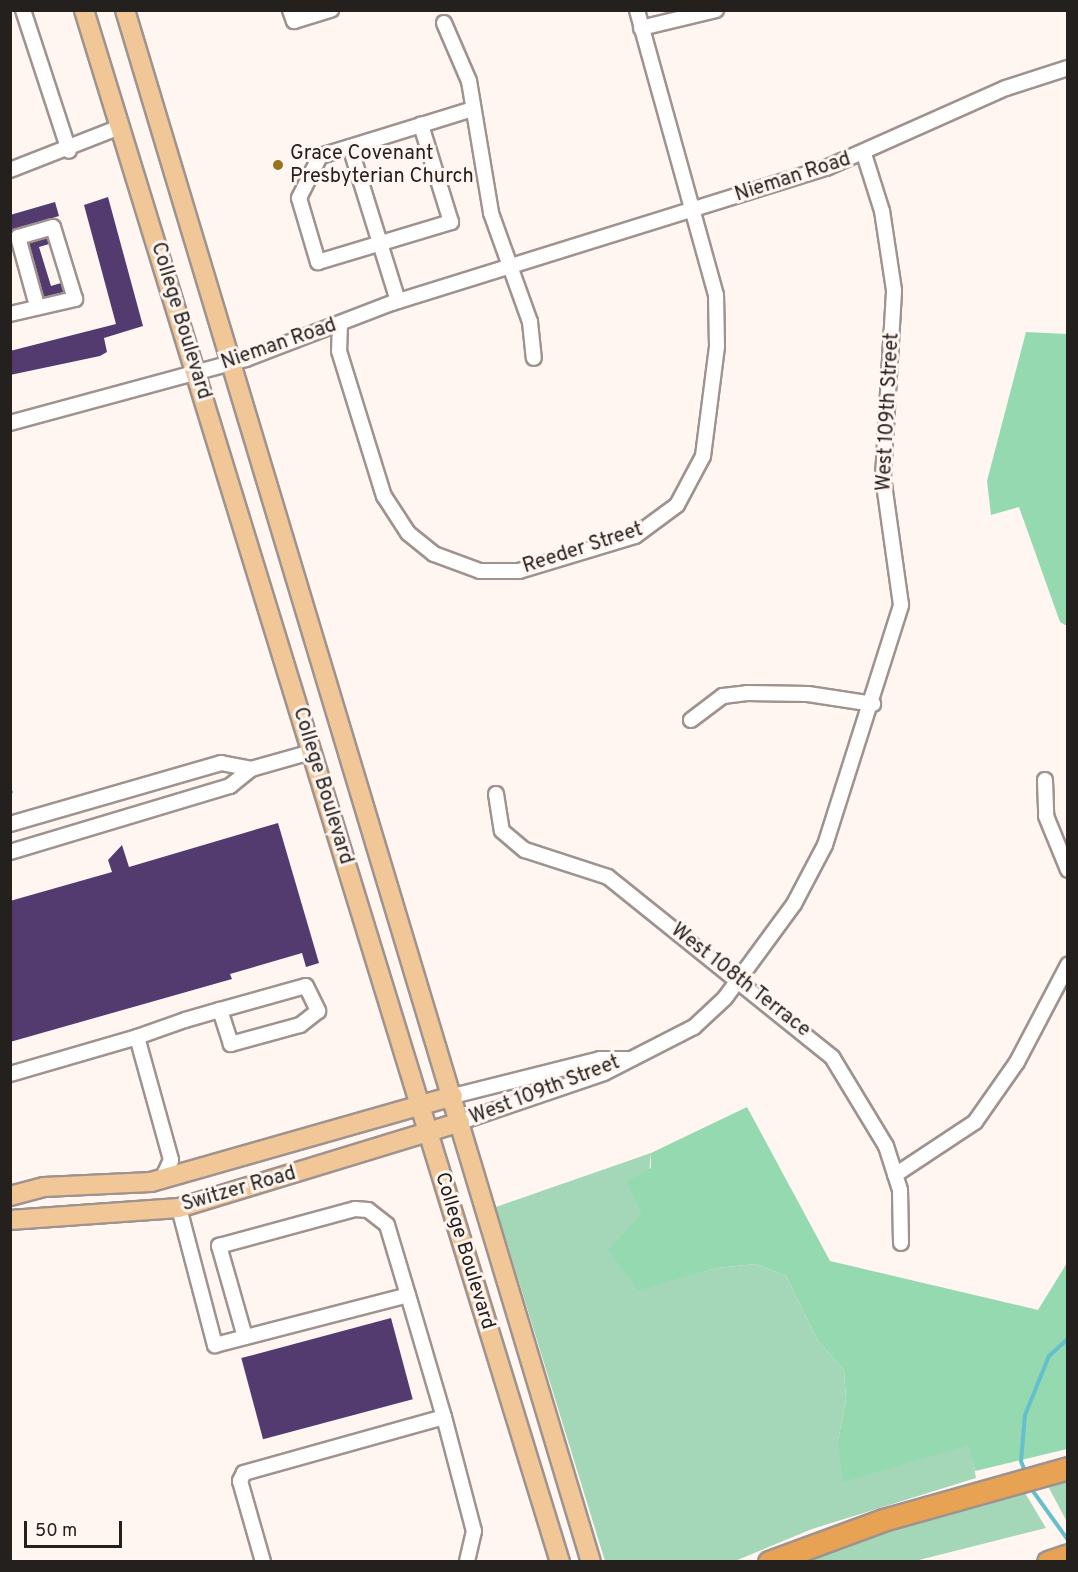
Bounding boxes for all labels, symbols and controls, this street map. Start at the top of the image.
place label: Grace Covenant Presbyterian Church [290,142,474,189]
street label: Nieman Road [732,148,854,208]
marker: Grace Covenant Presbyterian Church [271,158,285,172]
street label: College Boulevard [145,240,215,402]
street label: Nieman Road [218,314,340,376]
street label: West 109th Street [873,332,905,492]
street label: Reeder Street [520,518,646,580]
street label: College Boulevard [287,705,357,867]
street label: West 108th Terrace [665,919,815,1043]
street label: West 109th Street [467,1051,623,1131]
street label: Switzer Road [179,1162,299,1218]
street label: College Boulevard [429,1170,499,1332]
scale bar [27,1509,124,1547]
text: 50 m [35,1520,77,1543]

